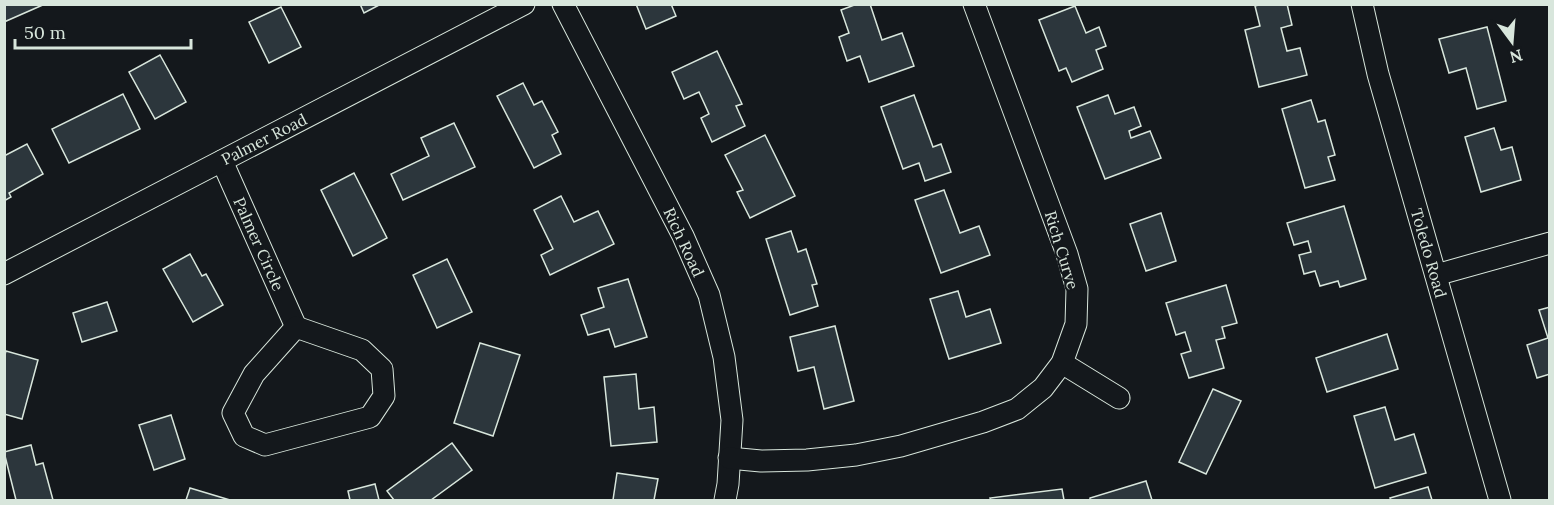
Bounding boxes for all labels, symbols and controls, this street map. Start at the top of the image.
scale bar [15,12,190,50]
north arrow [1482,12,1542,72]
text: 50 m [24,21,66,44]
text: N [1507,45,1525,68]
street label: Palmer Road [218,109,311,169]
street label: Palmer Circle [229,194,289,294]
street label: Rich Road [659,204,709,280]
street label: Toledo Road [1407,206,1451,300]
street label: Rich Curve [1041,208,1084,292]

